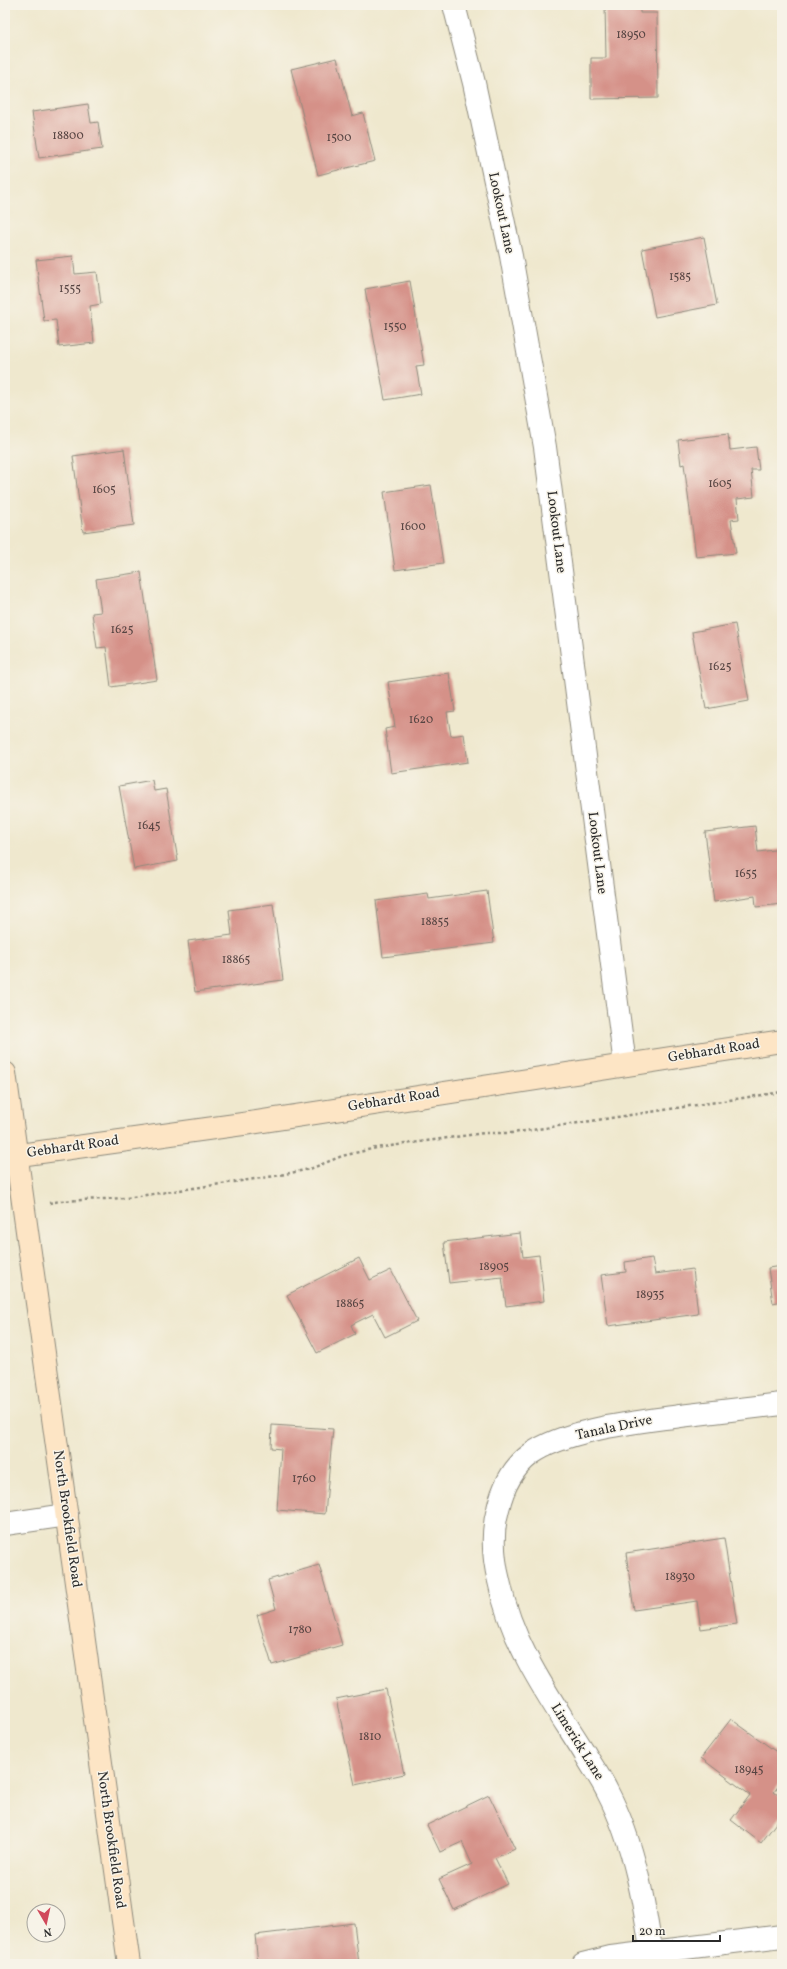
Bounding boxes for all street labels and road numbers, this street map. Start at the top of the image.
street label: Lookout Lane [483,170,519,256]
street label: Lookout Lane [542,490,571,575]
street label: Lookout Lane [583,811,612,896]
street label: Gebhardt Road [667,1034,761,1068]
street label: Gebhardt Road [347,1083,441,1117]
street label: Gebhardt Road [26,1131,120,1163]
street label: Tanala Drive [574,1411,654,1445]
street label: North Brookfield Road [48,1449,86,1589]
street label: Limerick Lane [546,1700,608,1784]
street label: North Brookfield Road [92,1770,130,1910]

